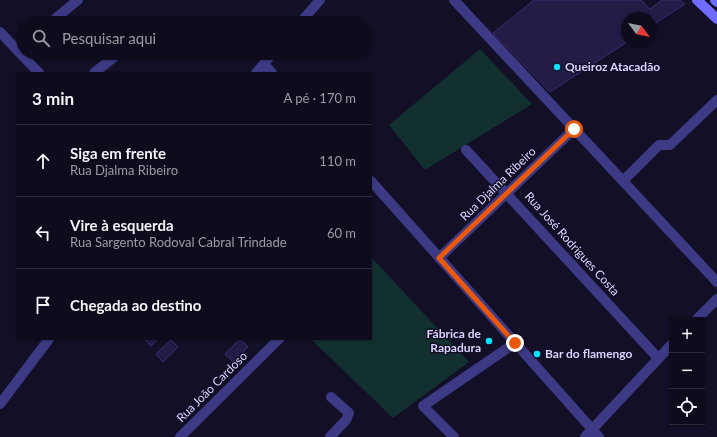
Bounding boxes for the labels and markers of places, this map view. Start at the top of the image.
place label: Queiroz Atacadão [565,59,660,74]
marker: Queiroz Atacadão [552,62,562,72]
place label: Fábrica de Rapadura [427,326,482,355]
marker: Fábrica de Rapadura [484,336,494,346]
place label: Bar do flamengo [545,346,633,361]
marker: Bar do flamengo [532,349,542,359]

